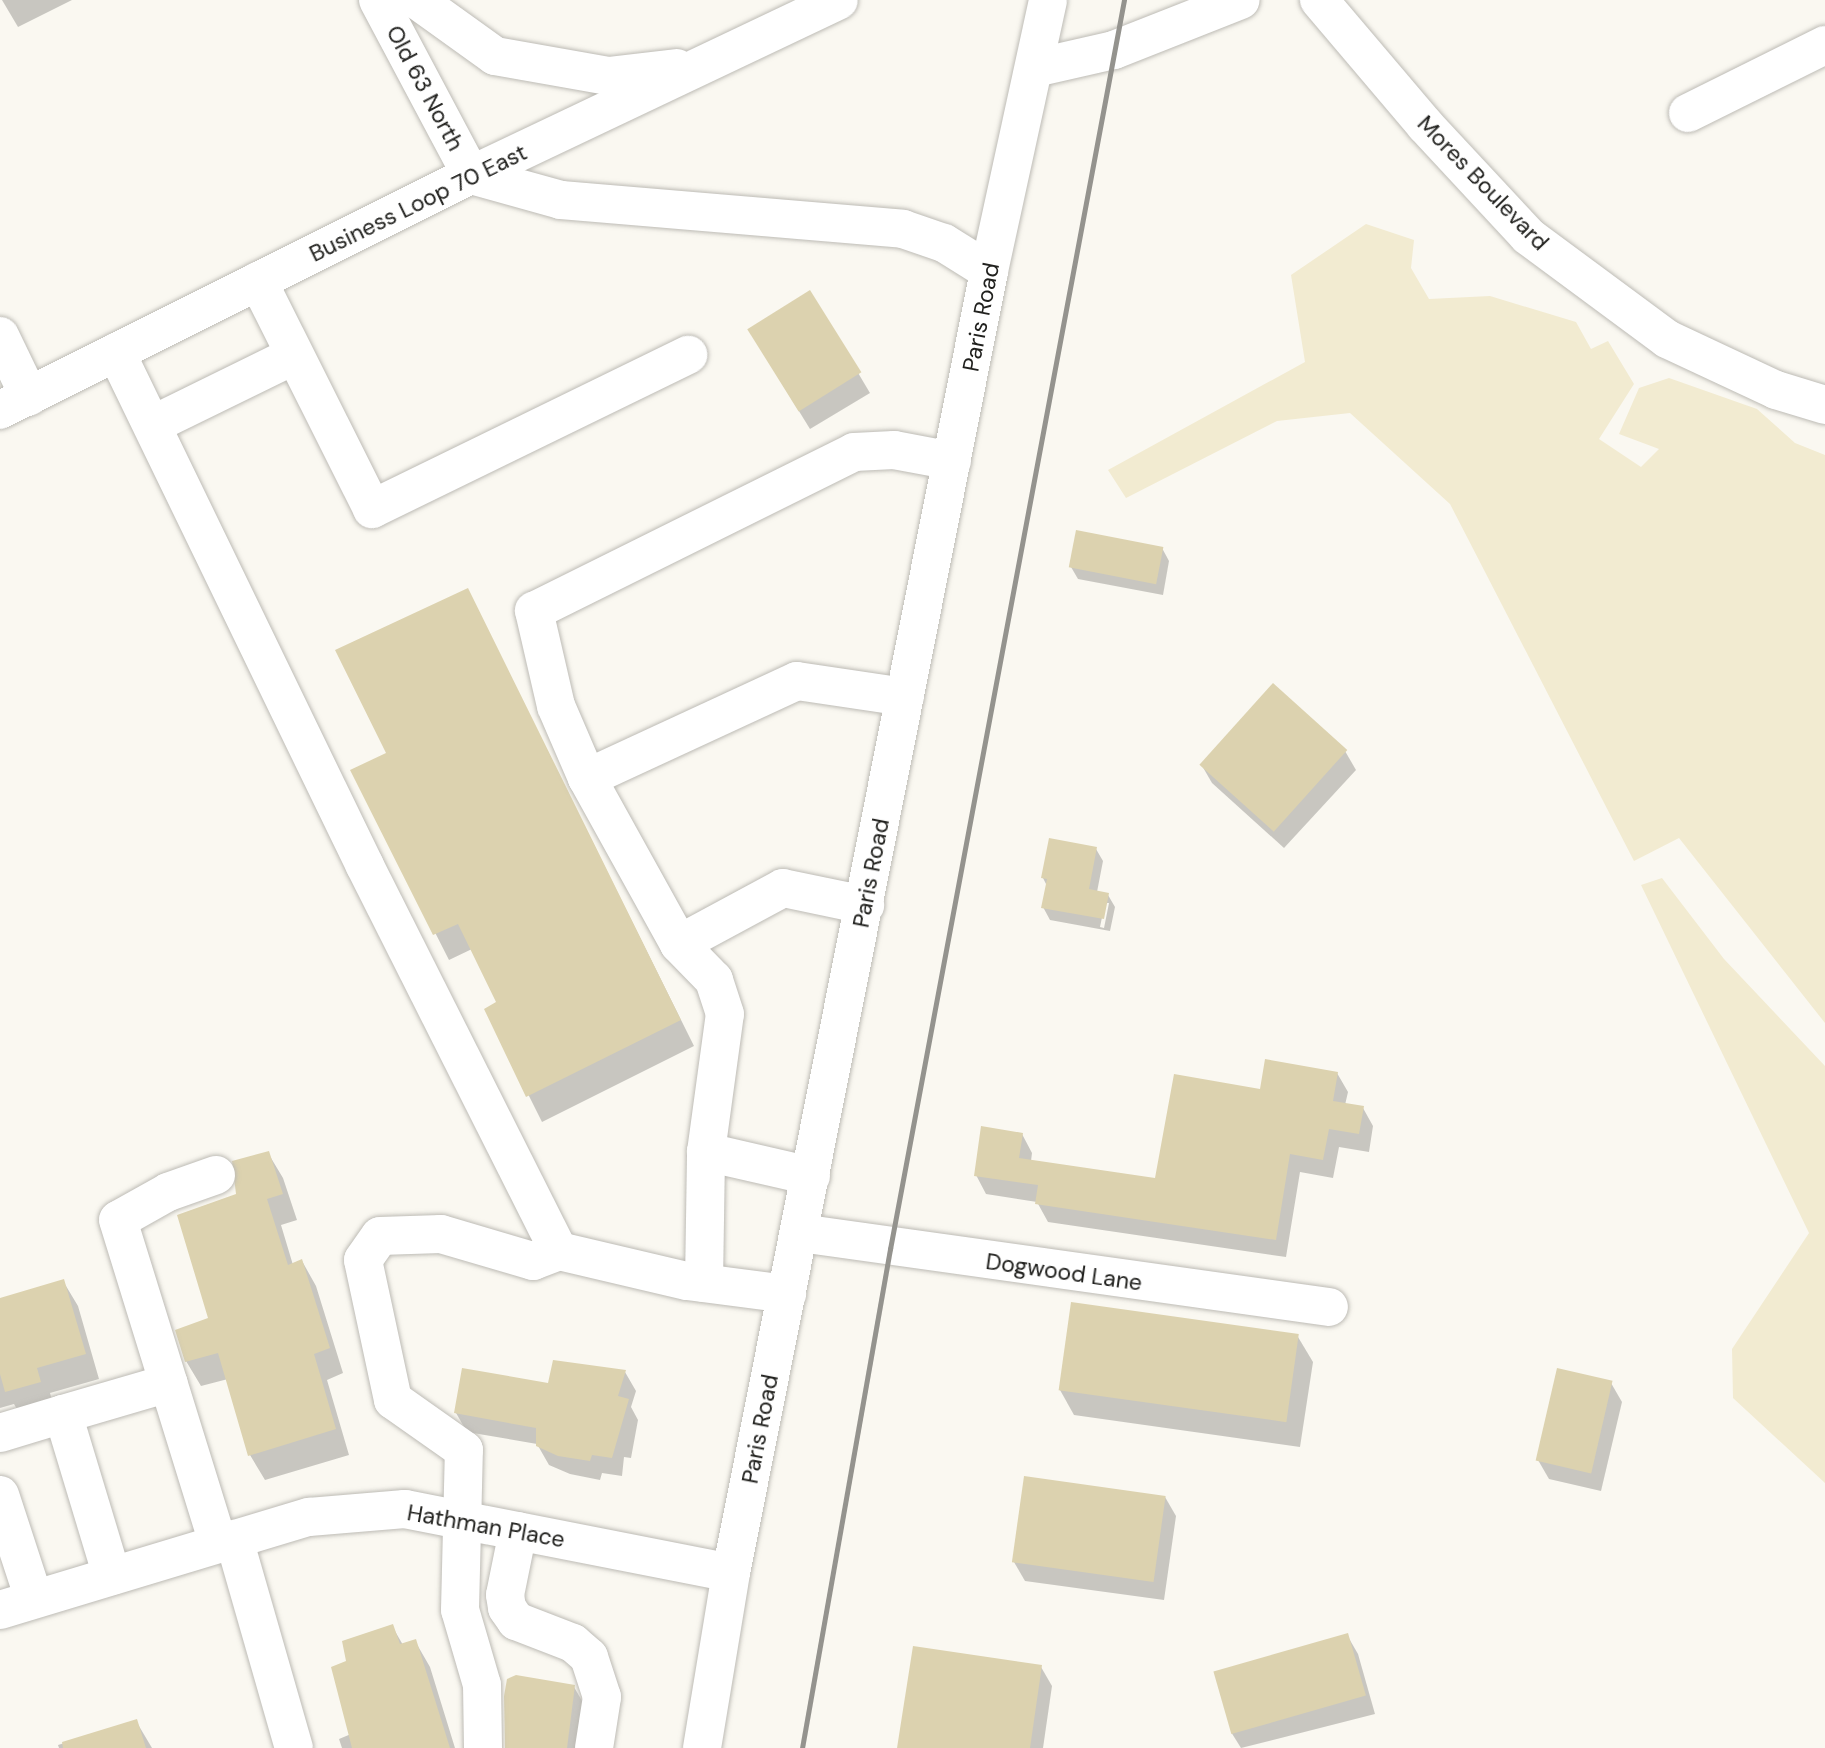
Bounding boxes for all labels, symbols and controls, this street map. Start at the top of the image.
street label: Old 63 North [380,21,470,155]
street label: Mores Boulevard [1412,110,1554,256]
street label: Business Loop 70 East [305,138,531,268]
street label: Paris Road [957,260,1005,374]
street label: Paris Road [847,816,895,930]
street label: Dogwood Lane [984,1247,1144,1297]
street label: Paris Road [736,1372,784,1486]
street label: Hathman Place [405,1499,567,1553]

